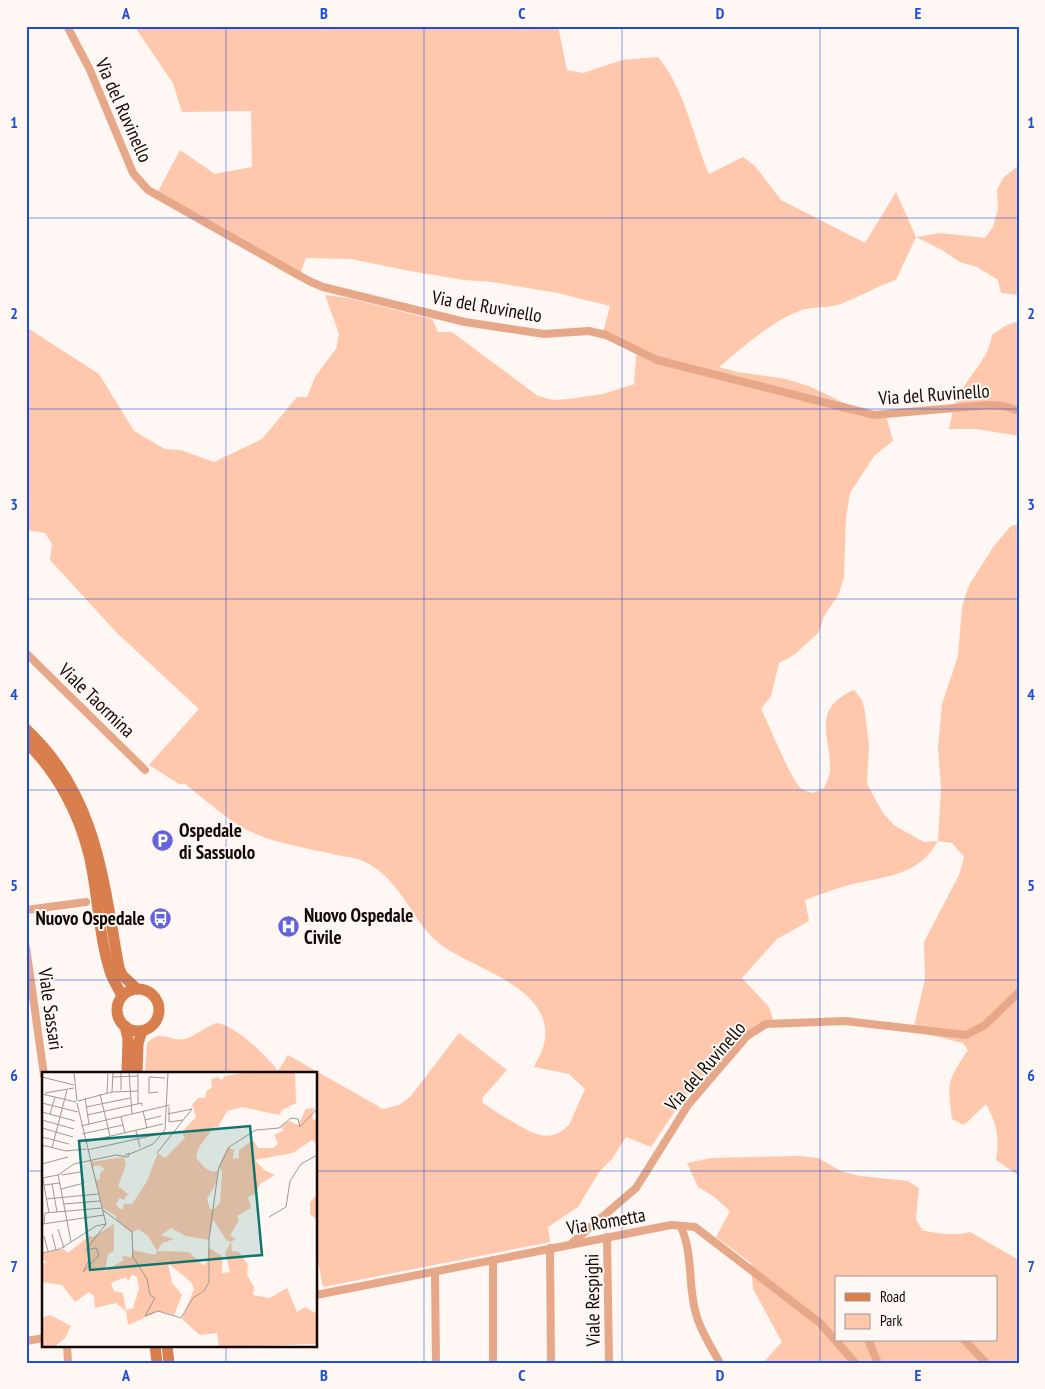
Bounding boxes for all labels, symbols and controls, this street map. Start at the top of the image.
text: A [121,3,131,23]
text: B [320,3,328,23]
text: C [518,3,526,23]
text: D [716,3,725,23]
text: E [915,3,922,23]
street label: Via del Ruvinello [90,53,158,166]
text: 1 [10,112,18,132]
text: 1 [1027,112,1035,132]
street label: Via del Ruvinello [429,284,544,327]
text: 2 [10,303,18,323]
text: 2 [1027,303,1035,323]
street label: Via del Ruvinello [877,378,990,410]
text: 3 [10,494,18,514]
text: 3 [1027,494,1035,514]
street label: Viale Taormina [53,657,140,742]
text: 4 [10,684,18,704]
text: 4 [1027,684,1035,704]
place label: Ospedale di Sassuolo [179,818,255,864]
parking icon: Ospedale di Sassuolo [151,829,175,853]
text: 5 [10,875,18,895]
text: 5 [1027,875,1035,895]
place label: Nuovo Ospedale Civile [304,903,413,949]
place label: Nuovo Ospedale [36,906,145,930]
bus stop icon: Nuovo Ospedale [149,906,173,930]
hospital icon: Nuovo Ospedale Civile [276,914,300,938]
street label: Viale Sassari [33,966,69,1051]
street label: Via del Ruvinello [659,1016,751,1117]
text: 6 [10,1065,18,1085]
text: 6 [1027,1065,1035,1085]
inset map [42,1072,318,1346]
street label: Via Rometta [564,1202,647,1240]
street label: Viale Respighi [579,1254,605,1347]
text: 7 [10,1256,18,1276]
text: 7 [1027,1256,1035,1276]
legend [835,1276,998,1342]
text: Road [880,1287,906,1306]
text: Park [880,1311,902,1330]
text: A [121,1365,131,1385]
text: B [320,1365,328,1385]
text: C [518,1365,526,1385]
text: D [716,1365,725,1385]
text: E [915,1365,922,1385]

